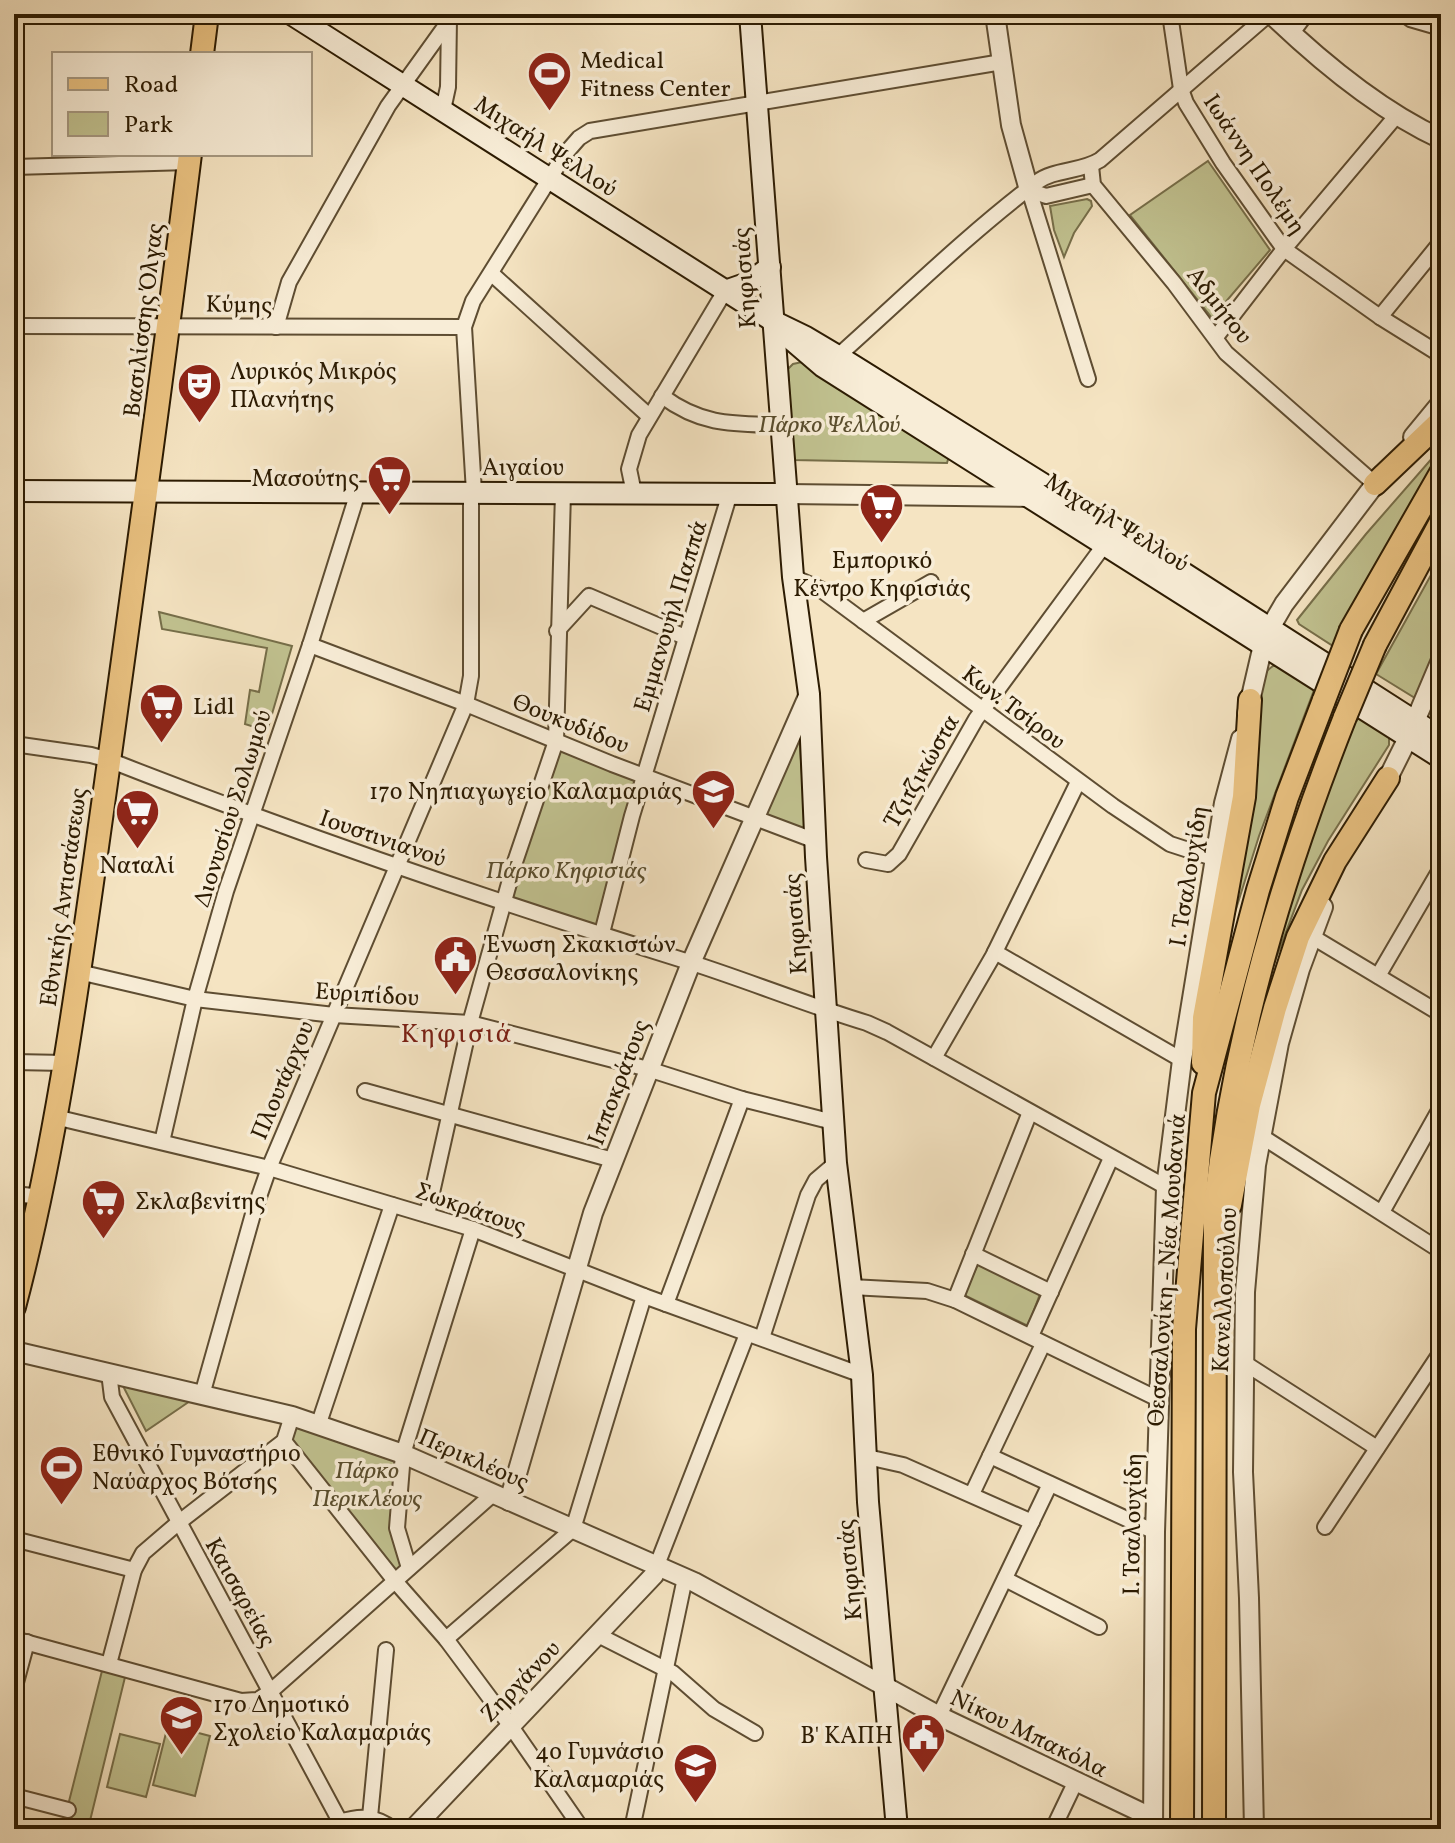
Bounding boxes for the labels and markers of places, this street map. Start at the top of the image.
place label: Medical Fitness Center [580,45,730,107]
sports icon: Medical Fitness Center [525,50,573,113]
place label: Λυρικός Μικρός Πλανήτης [230,356,397,418]
theatre icon: Λυρικός Μικρός Πλανήτης [175,361,223,424]
supermarket icon: Μασούτης [366,454,414,517]
place label: Μασούτης [252,463,359,497]
supermarket icon: Εμπορικό Κέντρο Κηφισιάς [858,482,906,545]
place label: Εμπορικό Κέντρο Κηφισιάς [793,545,971,607]
supermarket icon: Lidl [138,682,186,745]
place label: Lidl [193,691,234,725]
school or university icon: 17ο Νηπιαγωγείο Καλαμαριάς [689,767,737,830]
place label: 17ο Νηπιαγωγείο Καλαμαριάς [369,776,682,810]
supermarket icon: Ναταλί [113,787,161,850]
place label: Ναταλί [99,850,175,884]
place label: Ένωση Σκακιστών Θεσσαλονίκης [484,929,676,991]
public building icon: Ένωση Σκακιστών Θεσσαλονίκης [431,934,479,997]
supermarket icon: Σκλαβενίτης [80,1177,128,1240]
place label: Σκλαβενίτης [135,1186,265,1220]
place label: Εθνικό Γυμναστήριο Ναύαρχος Βότσης [92,1438,301,1500]
sports icon: Εθνικό Γυμναστήριο Ναύαρχος Βότσης [37,1443,85,1506]
place label: 17ο Δημοτικό Σχολείο Καλαμαριάς [213,1689,431,1751]
school or university icon: 17ο Δημοτικό Σχολείο Καλαμαριάς [158,1694,206,1757]
public building icon: Β' ΚΑΠΗ [900,1711,948,1774]
place label: Β' ΚΑΠΗ [800,1720,893,1754]
place label: 4ο Γυμνάσιο Καλαμαριάς [533,1736,664,1798]
school or university icon: 4ο Γυμνάσιο Καλαμαριάς [671,1741,719,1804]

